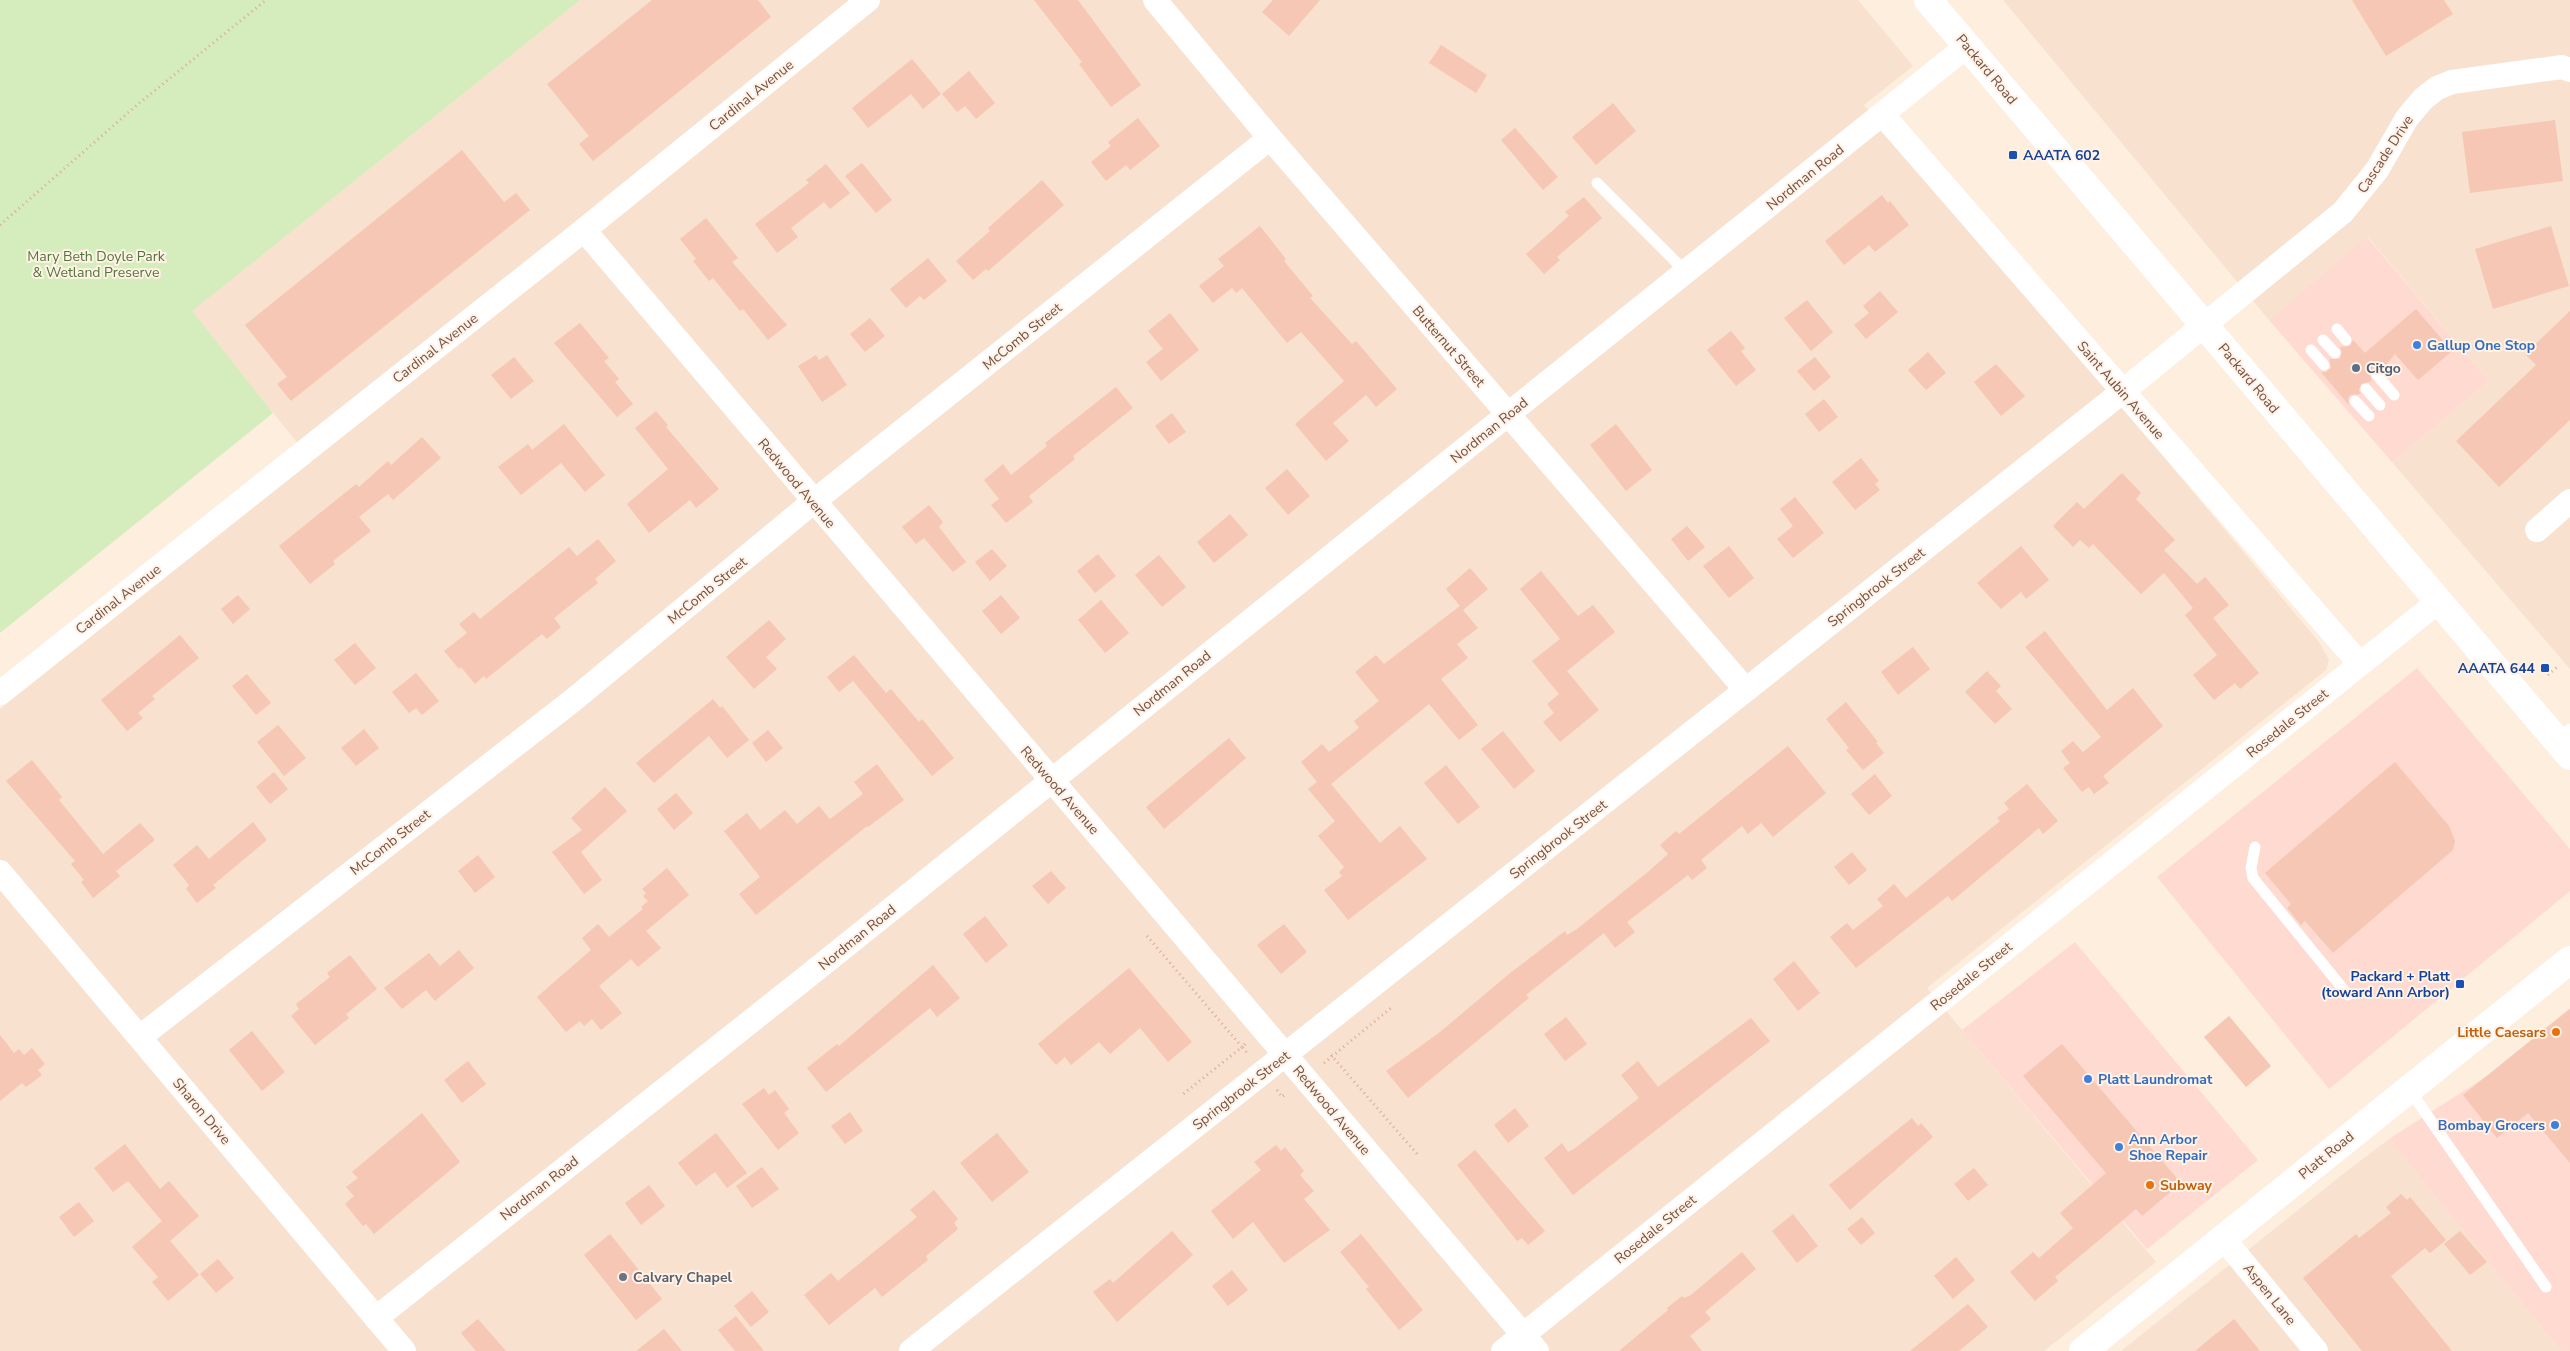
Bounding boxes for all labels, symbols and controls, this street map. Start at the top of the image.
street label: Packard Road [1952,30,2022,108]
street label: Cardinal Avenue [705,55,798,135]
street label: Cascade Drive [2353,112,2418,197]
street label: Nordman Road [1763,140,1848,215]
place label: AAATA 602 [2023,146,2100,165]
marker: AAATA 602 [2007,149,2019,161]
park label: Mary Beth Doyle Park & Wetland Preserve [27,247,166,282]
street label: McComb Street [979,298,1066,374]
street label: Butternut Street [1408,302,1489,391]
street label: Cardinal Avenue [389,309,482,388]
place label: Gallup One Stop [2427,336,2535,355]
street label: Saint Aubin Avenue [2073,337,2169,444]
street label: Packard Road [2214,339,2284,417]
marker: Gallup One Stop [2411,339,2423,351]
place label: Citgo [2366,359,2401,378]
marker: Citgo [2350,362,2362,374]
street label: Nordman Road [1447,393,1532,468]
street label: Redwood Avenue [754,435,840,532]
street label: Springbrook Street [1824,543,1929,631]
street label: McComb Street [664,552,751,628]
street label: Cardinal Avenue [72,560,165,639]
street label: Nordman Road [1130,646,1215,721]
place label: AAATA 644 [2458,659,2536,678]
marker: AAATA 644 [2539,662,2551,674]
street label: Rosedale Street [2242,684,2332,762]
street label: Redwood Avenue [1016,742,1103,839]
street label: Springbrook Street [1506,795,1611,883]
street label: McComb Street [346,805,434,880]
street label: Nordman Road [815,900,900,975]
street label: Rosedale Street [1926,937,2016,1015]
place label: Packard + Platt (toward Ann Arbor) [2321,967,2451,1002]
marker: Packard + Platt (toward Ann Arbor) [2454,978,2466,990]
place label: Little Caesars [2457,1023,2546,1042]
marker: Little Caesars [2550,1026,2562,1038]
street label: Springbrook Street [1189,1046,1294,1134]
street label: Redwood Avenue [1289,1062,1375,1159]
place label: Platt Laundromat [2098,1070,2213,1089]
marker: Platt Laundromat [2082,1073,2094,1085]
street label: Sharon Drive [168,1074,235,1149]
place label: Bombay Grocers [2438,1116,2545,1135]
marker: Bombay Grocers [2549,1119,2561,1131]
street label: Platt Road [2295,1127,2358,1184]
place label: Ann Arbor Shoe Repair [2129,1130,2208,1165]
marker: Ann Arbor Shoe Repair [2113,1141,2125,1153]
street label: Nordman Road [496,1152,582,1225]
place label: Subway [2160,1176,2213,1195]
marker: Subway [2144,1179,2156,1191]
street label: Rosedale Street [1610,1190,1700,1268]
street label: Aspen Lane [2239,1259,2300,1329]
place label: Calvary Chapel [633,1268,732,1287]
marker: Calvary Chapel [617,1271,629,1283]

